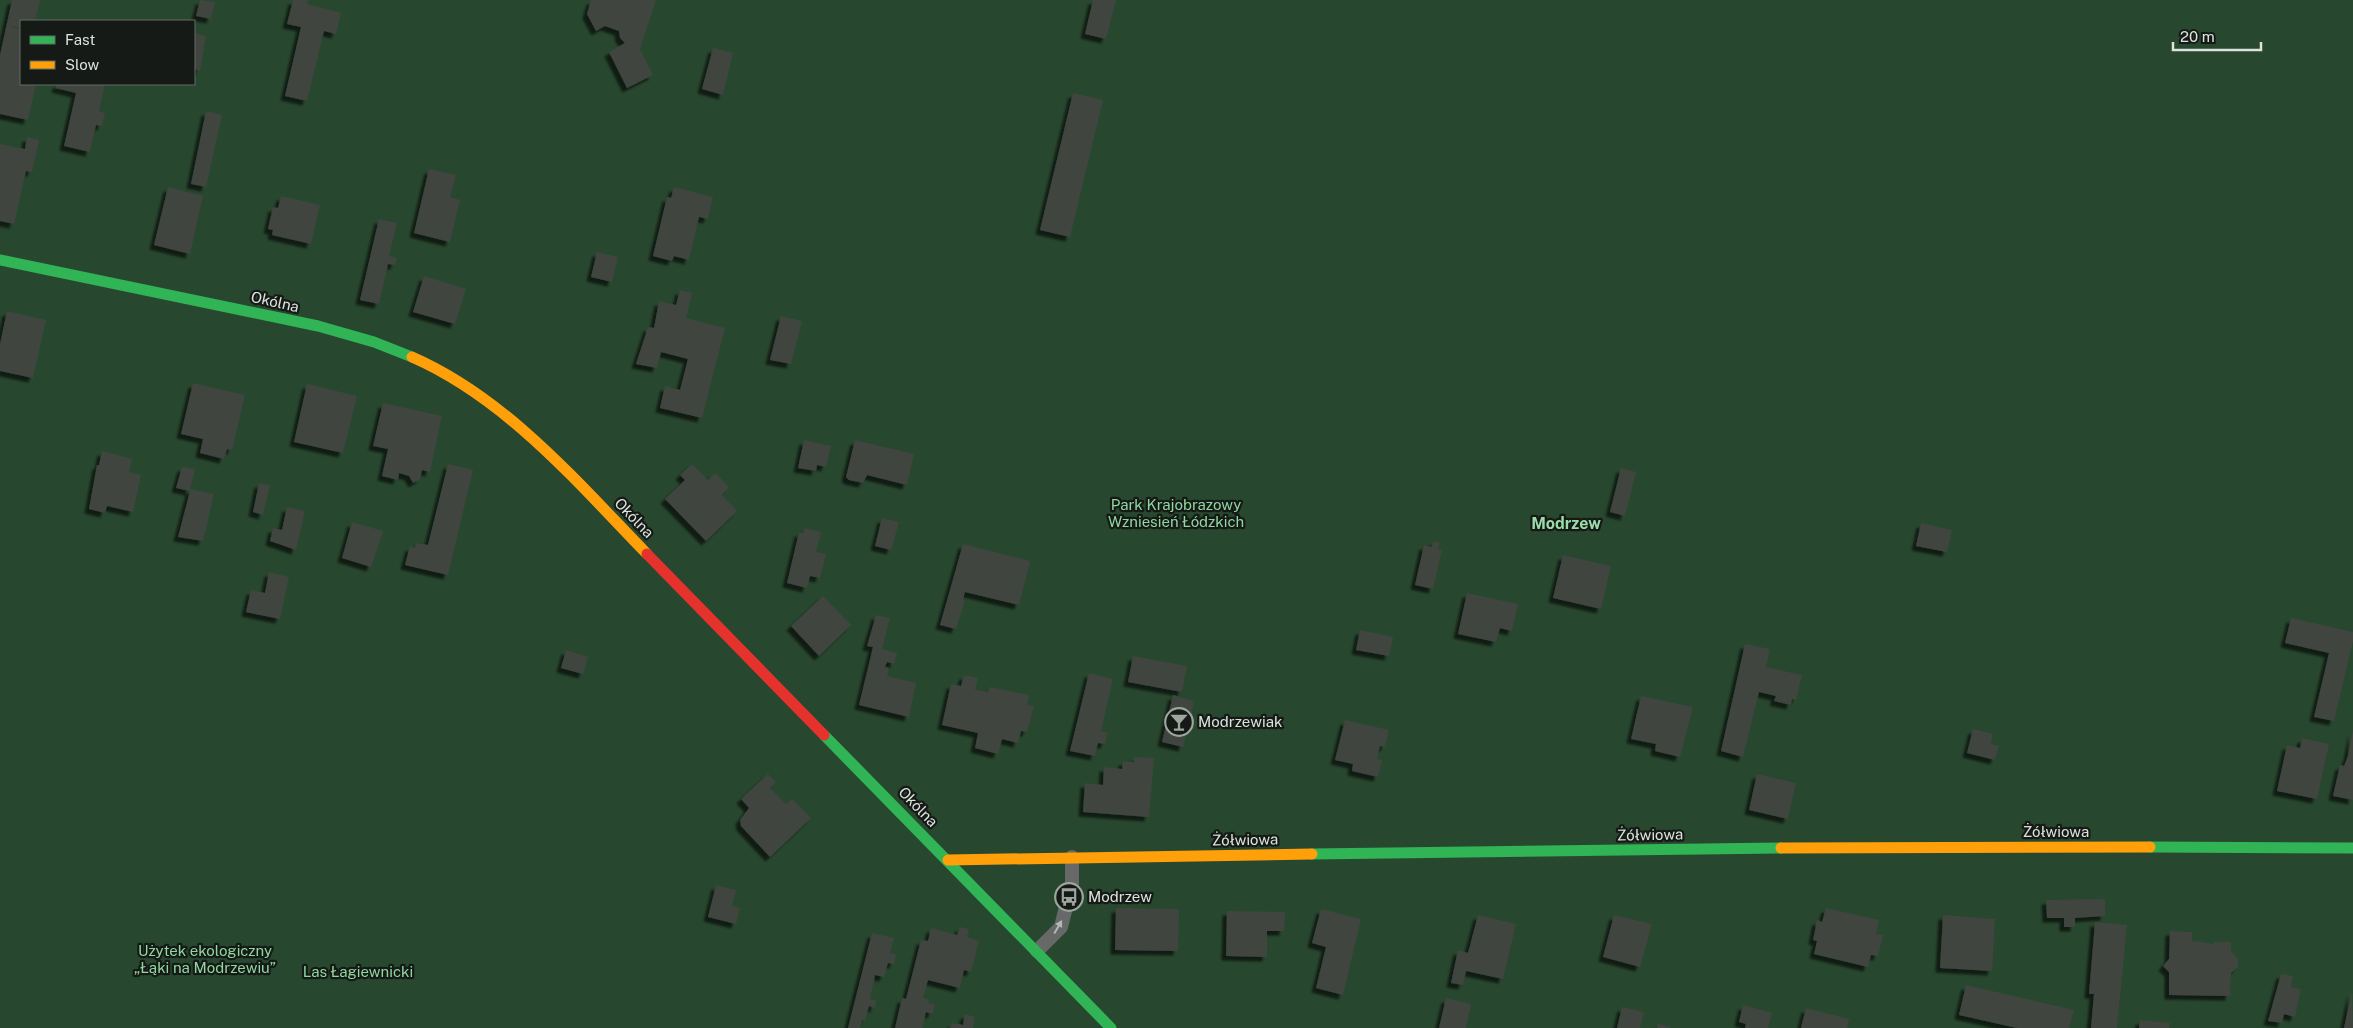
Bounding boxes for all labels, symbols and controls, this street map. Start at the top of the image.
legend [20,20,195,85]
scale bar [2173,20,2260,52]
text: 20 m [2180,28,2215,45]
text: Fast [65,31,95,48]
text: Slow [65,56,100,73]
street label: Okólna [249,288,301,315]
street label: Okólna [611,494,657,541]
park label: Park Krajobrazowy Wzniesień Łódzkich [1108,496,1244,530]
district label: Modrzew [1531,514,1601,533]
bar icon: Modrzewiak [1164,707,1194,737]
place label: Modrzewiak [1198,713,1282,730]
street label: Okólna [895,783,941,830]
street label: Żółwiowa [2023,822,2089,840]
street label: Żółwiowa [1617,824,1683,844]
street label: Żółwiowa [1212,829,1278,849]
bus stop icon: Modrzew [1054,882,1084,912]
place label: Modrzew [1088,888,1152,905]
one-way arrow [1054,920,1063,934]
park label: Użytek ekologiczny „Łąki na Modrzewiu” [134,942,276,976]
park label: Las Łagiewnicki [303,963,413,980]

